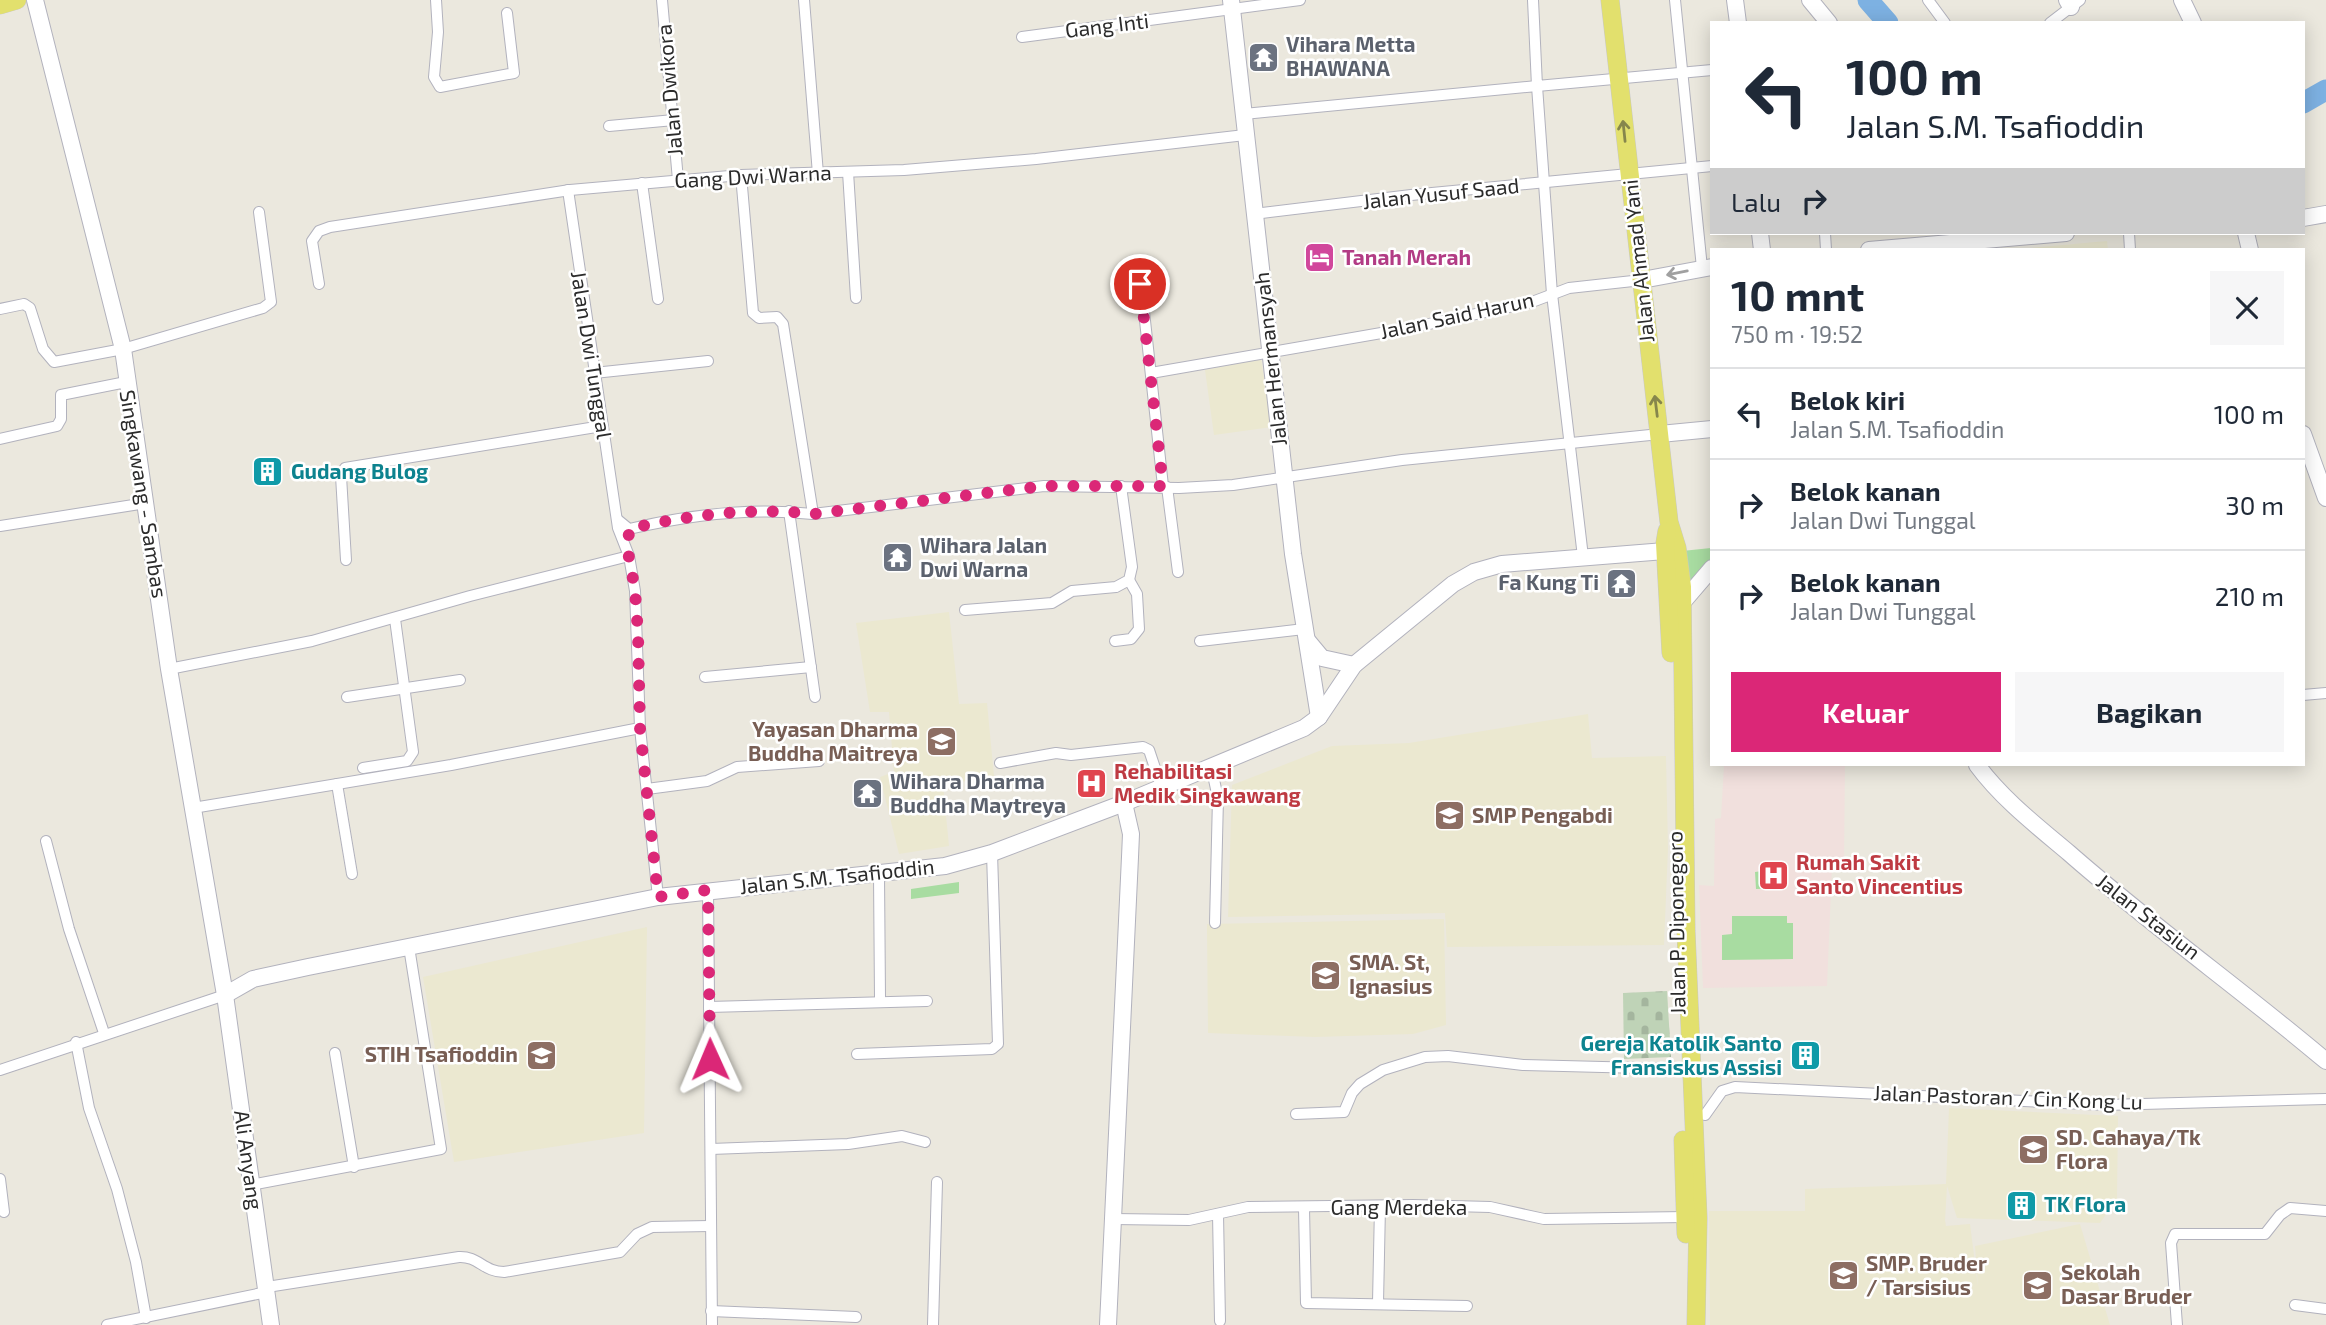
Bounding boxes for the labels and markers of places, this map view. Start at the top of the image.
place label: Vihara Metta BHAWANA [1286,31,1416,80]
temple icon: Vihara Metta BHAWANA [1246,40,1280,74]
hotel icon: Tanah Merah [1302,241,1336,275]
place label: Tanah Merah [1342,244,1471,269]
pin [1110,254,1170,314]
building icon: Gudang Bulog [251,455,285,489]
place label: Gudang Bulog [291,458,428,483]
place label: Wihara Jalan Dwi Warna [920,532,1047,581]
temple icon: Wihara Jalan Dwi Warna [880,541,914,575]
temple icon: Fa Kung Ti [1605,566,1639,600]
place label: Fa Kung Ti [1498,569,1599,594]
place label: Yayasan Dharma Buddha Maitreya [748,716,918,766]
school or university icon: Yayasan Dharma Buddha Maitreya [924,725,958,759]
place label: Rehabilitasi Medik Singkawang [1114,758,1301,807]
hospital icon: Rehabilitasi Medik Singkawang [1074,767,1108,801]
place label: Wihara Dharma Buddha Maytreya [890,768,1066,818]
temple icon: Wihara Dharma Buddha Maytreya [850,777,884,811]
school or university icon: SMP Pengabdi [1432,799,1466,833]
place label: SMP Pengabdi [1472,802,1613,827]
place label: Rumah Sakit Santo Vincentius [1796,849,1963,898]
hospital icon: Rumah Sakit Santo Vincentius [1756,858,1790,892]
place label: SMA. St, Ignasius [1349,949,1432,998]
school or university icon: SMA. St, Ignasius [1309,958,1343,992]
place label: Gereja Katolik Santo Fransiskus Assisi [1581,1030,1782,1079]
school or university icon: STIH Tsafioddin [524,1038,558,1072]
building icon: Gereja Katolik Santo Fransiskus Assisi [1788,1039,1822,1073]
place label: STIH Tsafioddin [365,1041,518,1066]
place label: SD. Cahaya/Tk Flora [2056,1124,2201,1173]
school or university icon: SD. Cahaya/Tk Flora [2016,1133,2050,1167]
building icon: TK Flora [2004,1188,2038,1222]
place label: TK Flora [2044,1191,2126,1216]
place label: SMP. Bruder / Tarsisius [1866,1250,1987,1299]
school or university icon: SMP. Bruder / Tarsisius [1826,1259,1860,1293]
place label: Sekolah Dasar Bruder [2061,1259,2192,1308]
school or university icon: Sekolah Dasar Bruder [2021,1268,2055,1302]

